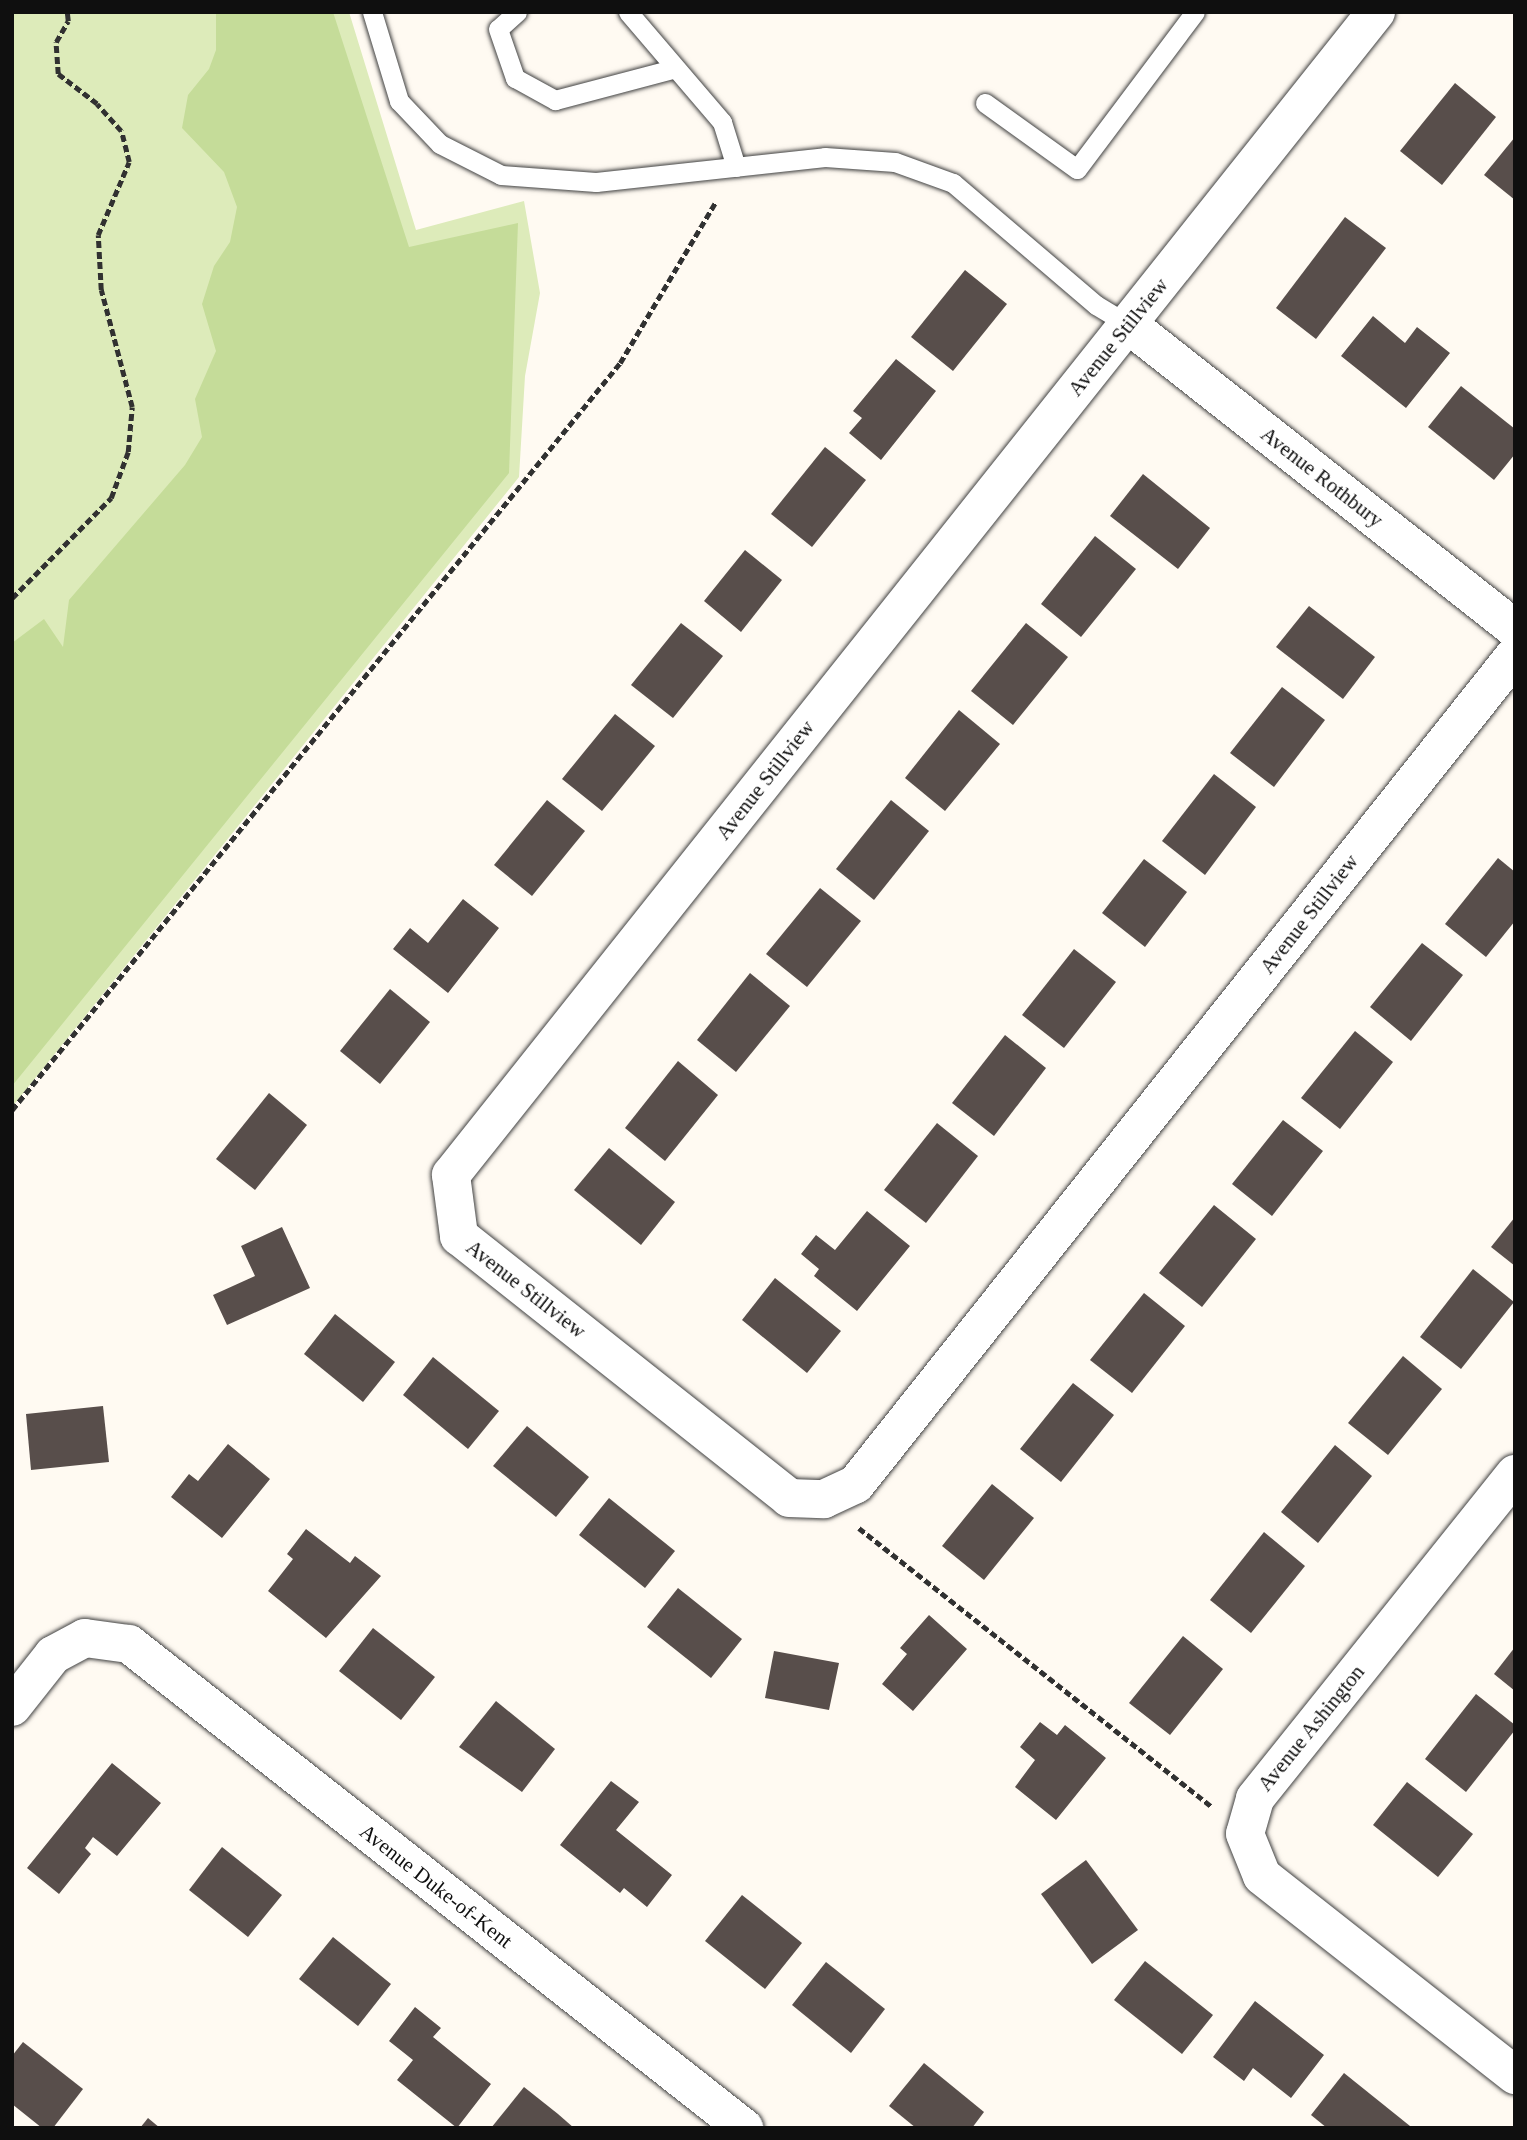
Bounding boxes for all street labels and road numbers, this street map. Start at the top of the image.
street label: Avenue Stillview [1063,273,1173,401]
street label: Avenue Rothbury [1256,421,1388,533]
street label: Avenue Stillview [710,715,820,845]
street label: Avenue Stillview [1254,849,1364,979]
street label: Avenue Stillview [461,1234,591,1344]
street label: Avenue Ashington [1252,1659,1370,1797]
street label: Avenue Duke-of-Kent [355,1819,517,1953]

